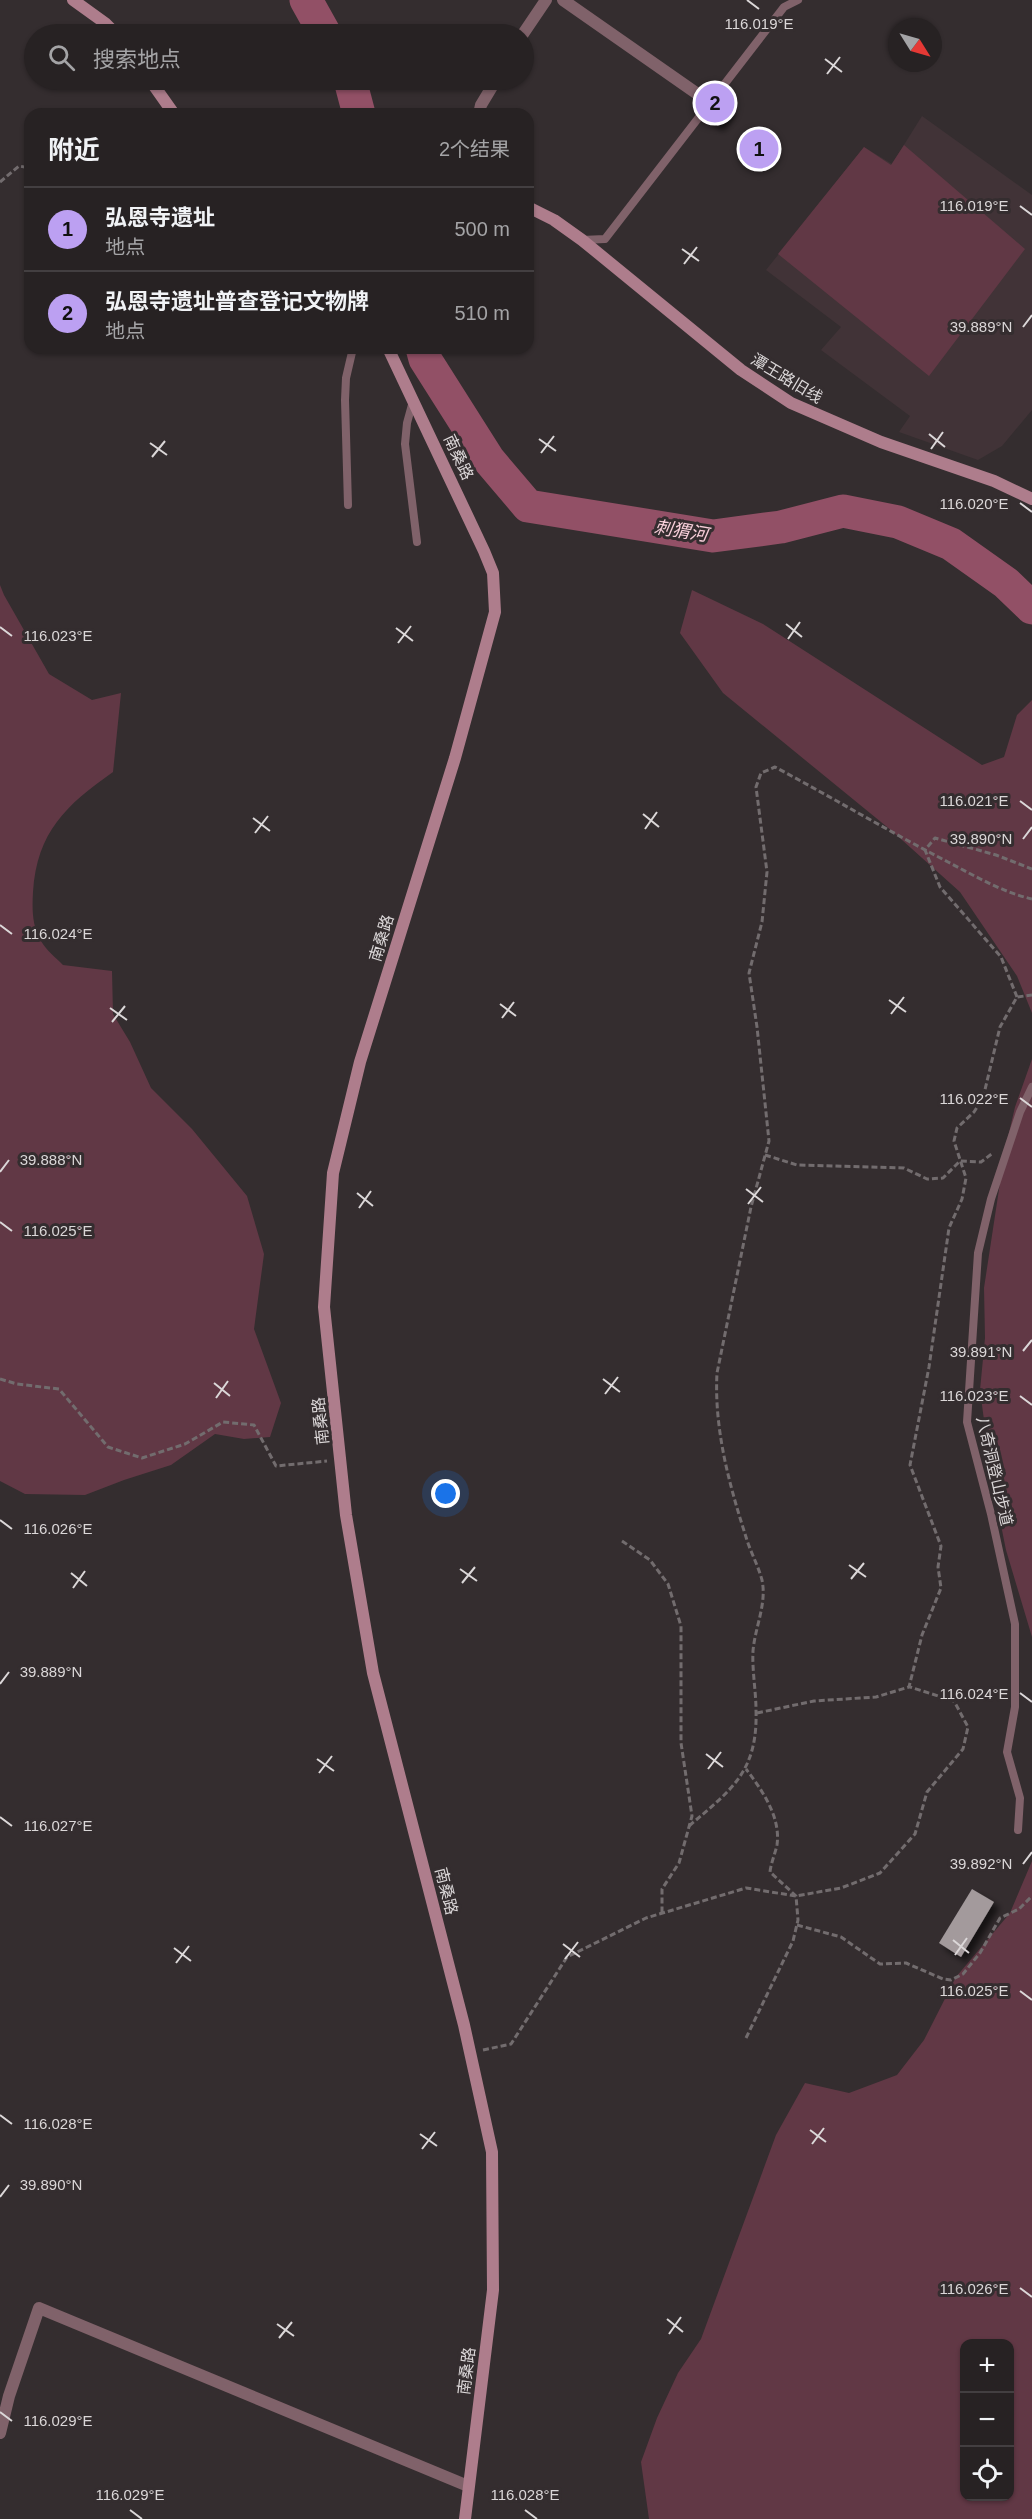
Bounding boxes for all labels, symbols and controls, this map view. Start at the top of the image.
text: 116.019°E [724,15,794,32]
north arrow [888,18,942,72]
search box [24,24,534,90]
icon: search [45,41,78,74]
text: 搜索地点 [93,47,181,72]
pin: 2 [696,80,734,126]
pin: 1 [740,126,778,172]
text: 附近 [48,135,100,165]
text: 2个结果 [439,138,510,160]
text: 116.019°E [939,197,1009,214]
text: 弘恩寺遗址 [105,205,215,230]
text: 1 [62,218,73,240]
text: 500 m [454,218,510,240]
text: 地点 [105,236,145,258]
text: 弘恩寺遗址普查登记文物牌 [105,289,369,314]
text: 2 [62,302,73,324]
text: 510 m [454,302,510,324]
text: 39.889°N [950,318,1012,335]
text: 地点 [105,320,145,342]
street label: 潭王路旧线 [748,351,825,406]
street label: 南桑路 [441,432,476,483]
text: 116.020°E [939,495,1009,512]
water label: 刺猬河 [653,517,712,546]
text: 116.023°E [23,627,93,644]
text: 116.021°E [939,792,1009,809]
text: 39.890°N [950,830,1012,847]
street label: 南桑路 [366,913,397,964]
text: 116.024°E [23,925,93,942]
text: 116.022°E [939,1090,1009,1107]
text: 39.888°N [20,1151,82,1168]
text: 116.025°E [23,1222,93,1239]
text: 39.891°N [950,1343,1012,1360]
text: 116.023°E [939,1387,1009,1404]
street label: 南桑路 [310,1396,331,1446]
street label: 八奇洞登山步道 [974,1415,1015,1528]
your location [431,1479,460,1508]
text: 116.026°E [23,1520,93,1537]
text: 39.889°N [20,1663,82,1680]
text: 116.024°E [939,1685,1009,1702]
text: 116.027°E [23,1817,93,1834]
text: 39.892°N [950,1855,1012,1872]
street label: 南桑路 [432,1866,461,1916]
text: 116.025°E [939,1982,1009,1999]
text: 116.028°E [23,2115,93,2132]
text: 39.890°N [20,2176,82,2193]
text: 116.026°E [939,2280,1009,2297]
map controls [960,2339,1014,2501]
button: + [960,2339,1014,2393]
street label: 南桑路 [455,2346,478,2396]
button: − [960,2393,1014,2447]
text: 116.029°E [23,2412,93,2429]
button: locate [960,2447,1014,2501]
text: 116.029°E [95,2486,165,2503]
text: 116.028°E [490,2486,560,2503]

